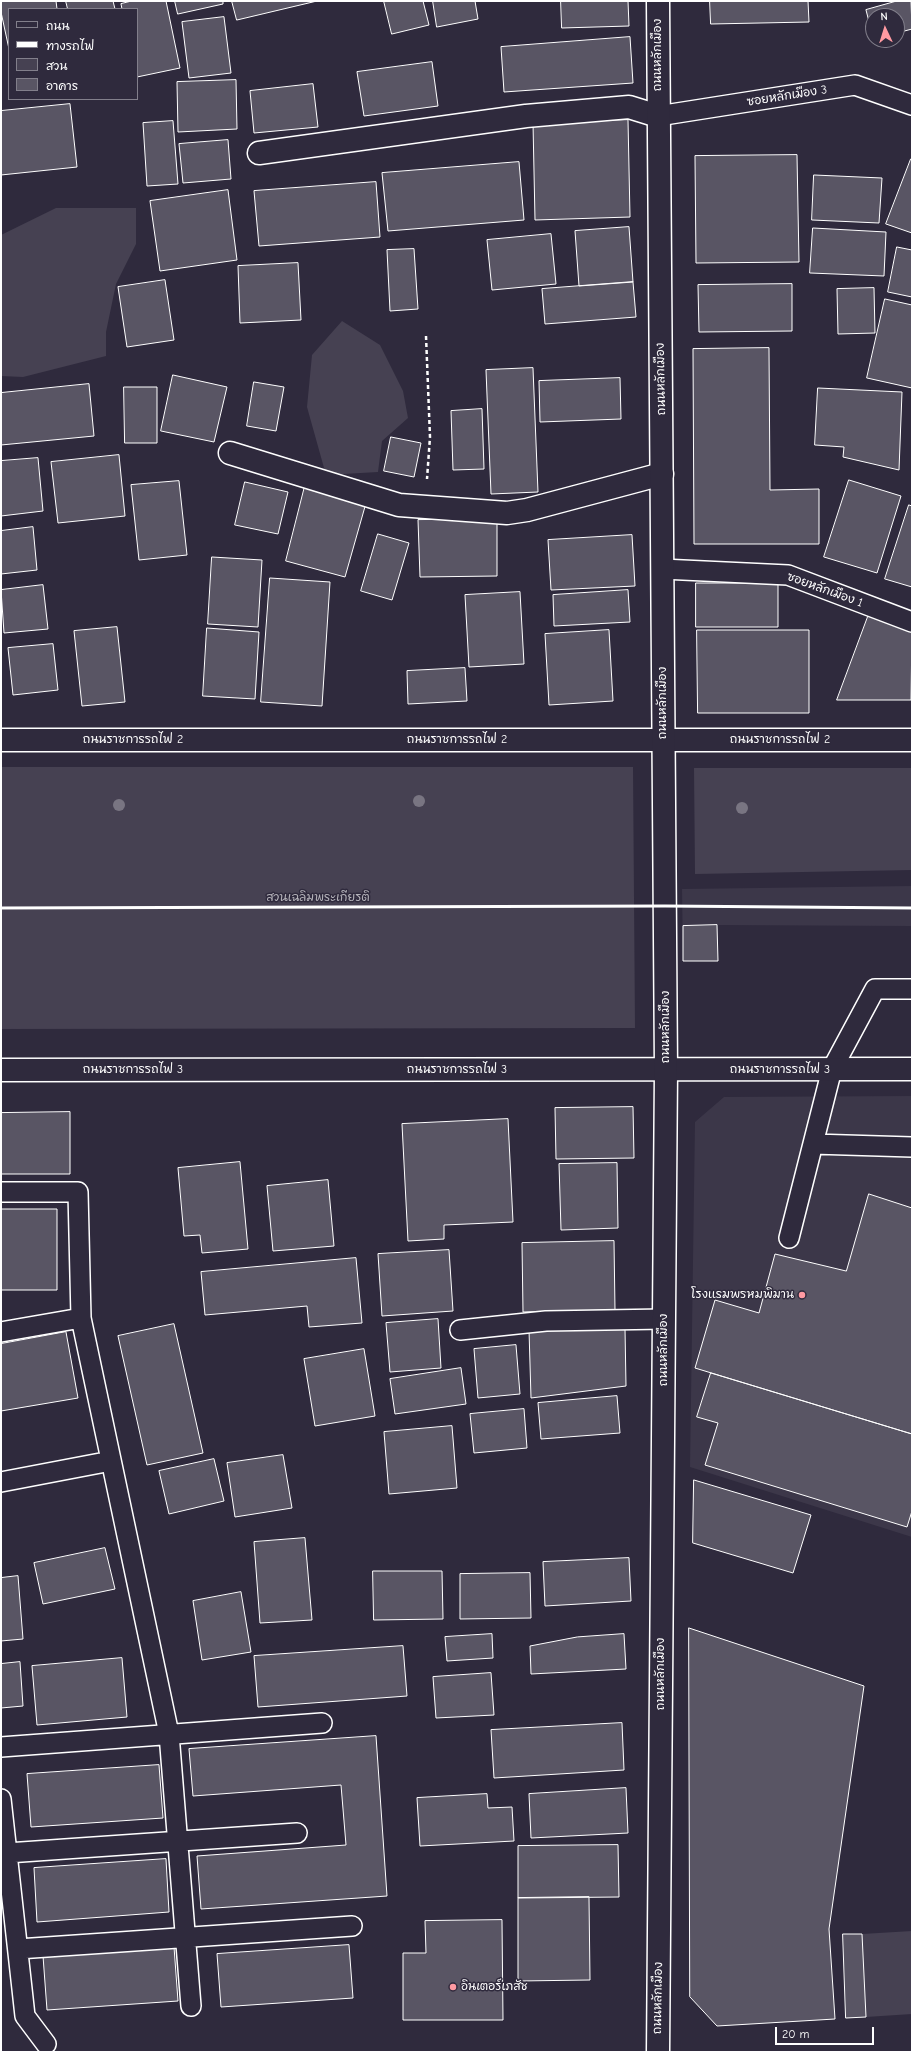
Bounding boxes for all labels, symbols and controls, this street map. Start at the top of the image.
legend [8,8,138,100]
north arrow [865,8,905,48]
text: N [880,10,888,23]
text: ถนน [46,19,70,33]
street label: ถนนหลักเมือง [651,19,665,91]
text: ทางรถไฟ [46,39,94,53]
text: สวน [46,59,67,73]
text: อาคาร [46,79,78,93]
street label: ซอยหลักเมือง 3 [746,83,828,109]
street label: ถนนหลักเมือง [653,343,669,415]
street label: ซอยหลักเมือง 1 [785,570,865,610]
street label: ถนนหลักเมือง [656,667,670,739]
street label: ถนนราชการรถไฟ 2 [83,733,183,747]
street label: ถนนราชการรถไฟ 2 [407,733,507,747]
street label: ถนนราชการรถไฟ 2 [730,733,830,747]
park label: สวนเฉลิมพระเกียรติ [266,891,370,905]
street label: ถนนหลักเมือง [659,991,673,1063]
street label: ถนนราชการรถไฟ 3 [83,1063,183,1077]
street label: ถนนราชการรถไฟ 3 [407,1063,507,1077]
street label: ถนนราชการรถไฟ 3 [730,1063,830,1077]
place label: โรงแรมพรหมพิมาน [691,1288,794,1302]
marker: โรงแรมพรหมพิมาน [797,1290,807,1300]
street label: ถนนหลักเมือง [657,1314,671,1386]
street label: ถนนหลักเมือง [654,1638,668,1710]
street label: ถนนหลักเมือง [650,1962,666,2034]
place label: อินเตอร์เภสัช [461,1980,528,1994]
marker: อินเตอร์เภสัช [448,1982,458,1992]
scale bar [777,2019,876,2045]
text: 20 m [782,2027,810,2041]

